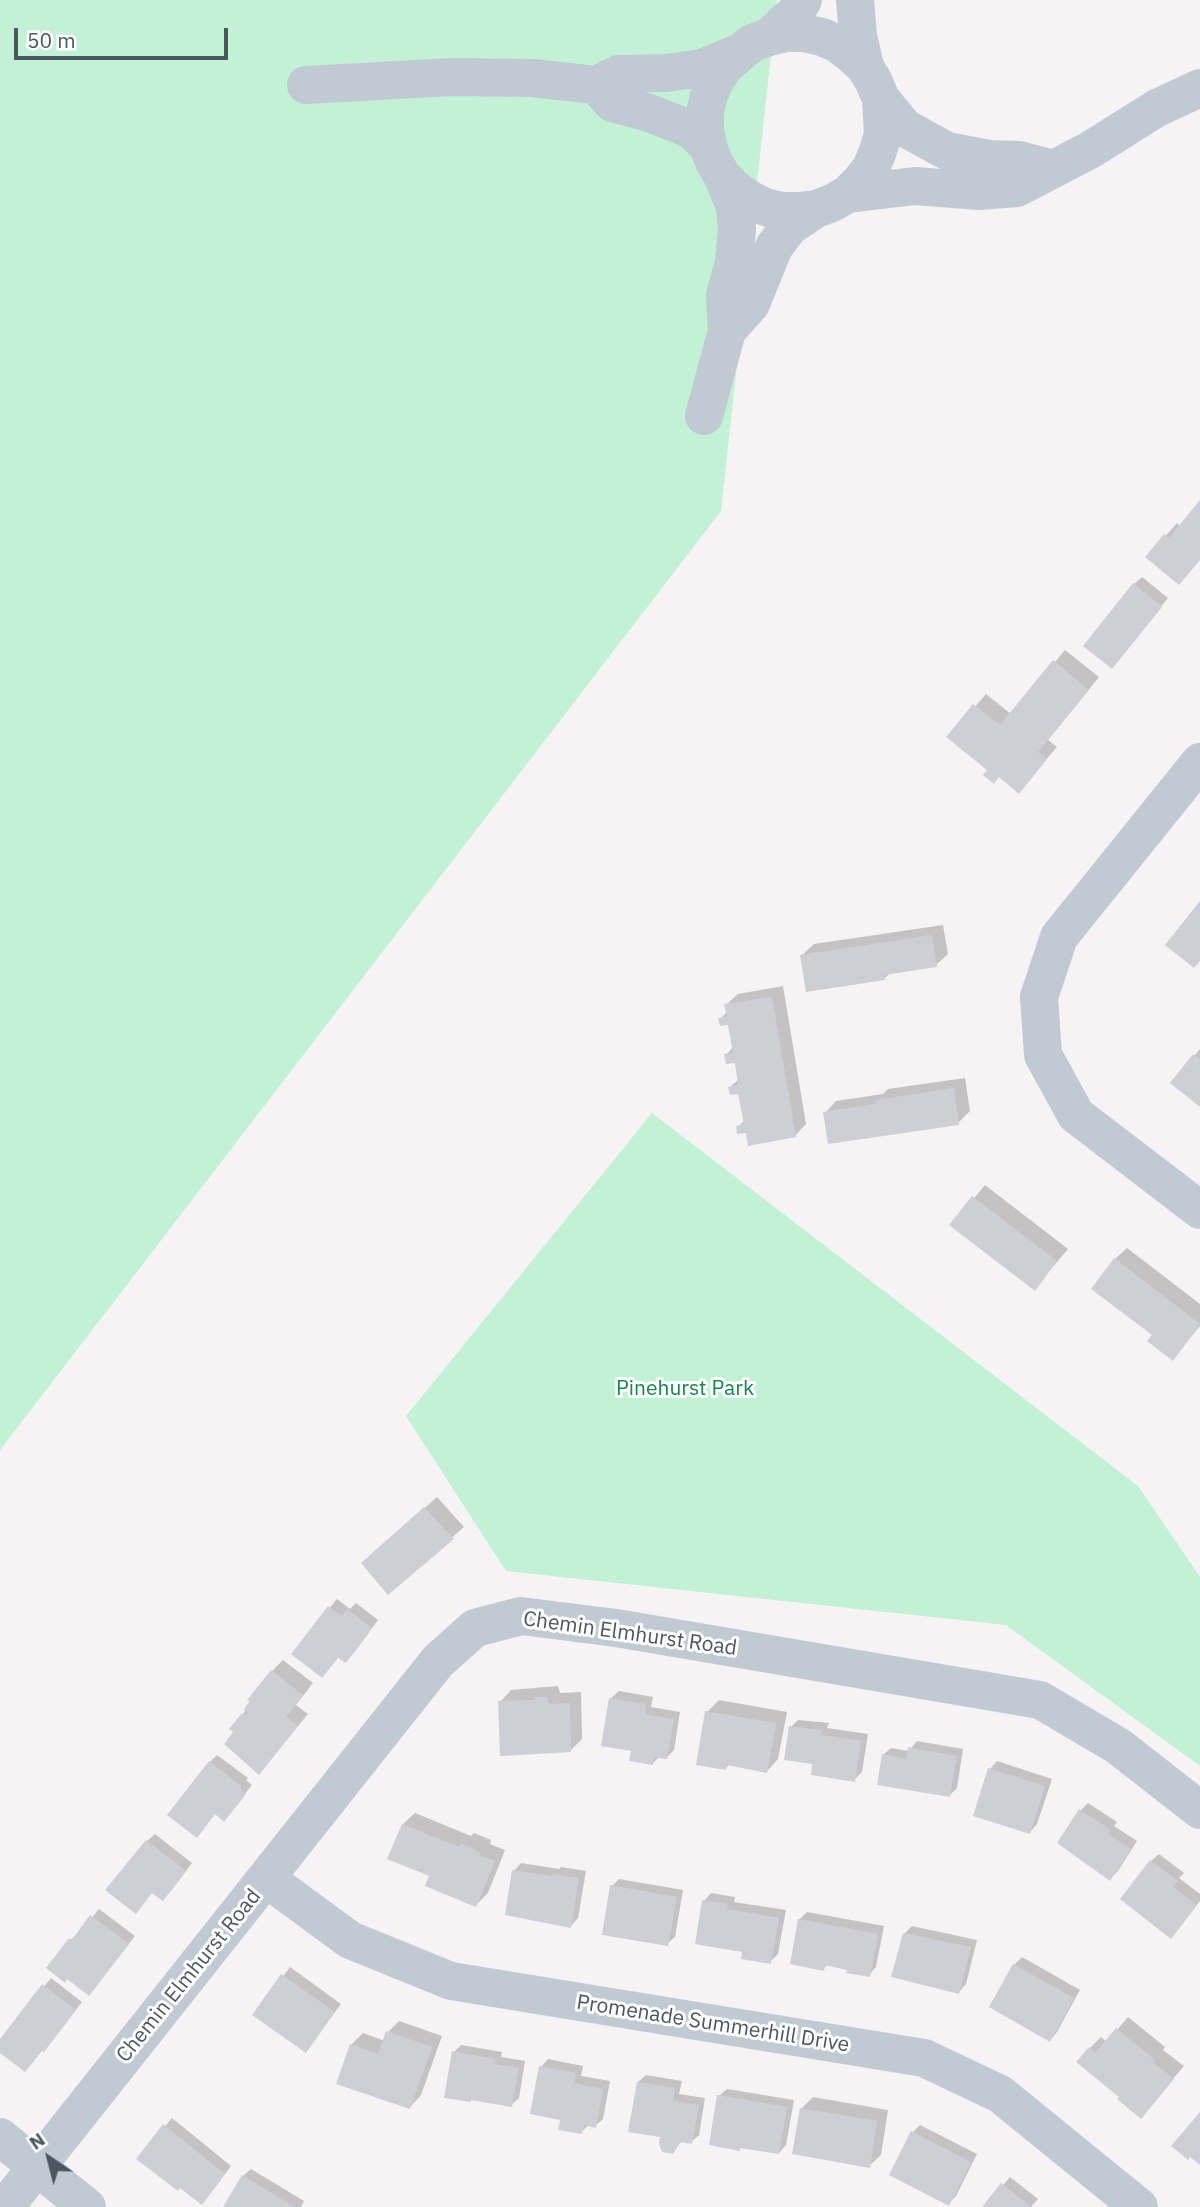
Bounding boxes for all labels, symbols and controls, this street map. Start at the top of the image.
scale bar [18,14,231,58]
text: 50 m [27,26,76,54]
park label: Pinehurst Park [616,1376,754,1402]
street label: Chemin Elmhurst Road [522,1607,738,1661]
street label: Chemin Elmhurst Road [111,1884,267,2068]
street label: Promenade Summerhill Drive [575,1990,851,2058]
north arrow [14,2123,84,2193]
text: N [24,2127,49,2155]

